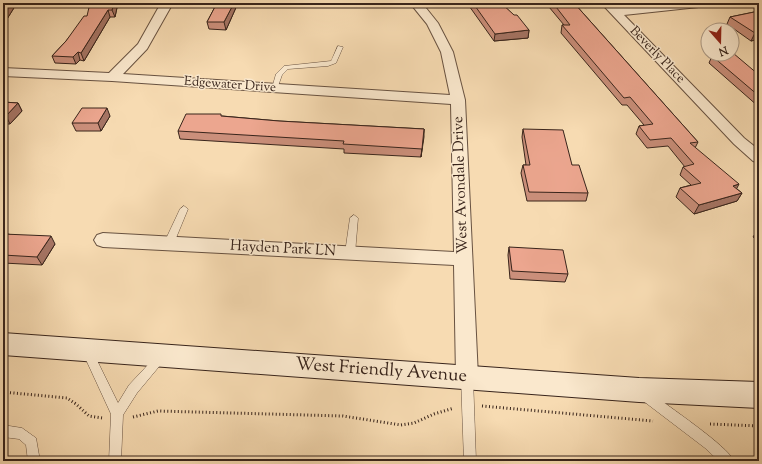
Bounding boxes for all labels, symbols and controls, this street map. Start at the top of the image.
north arrow [700,22,740,62]
street label: Beverly Place [625,23,689,87]
text: N [716,41,731,60]
street label: Edgewater Drive [183,73,277,97]
street label: West Avondale Drive [448,116,474,254]
street label: Hayden Park LN [230,236,337,262]
street label: West Friendly Avenue [294,352,468,390]

